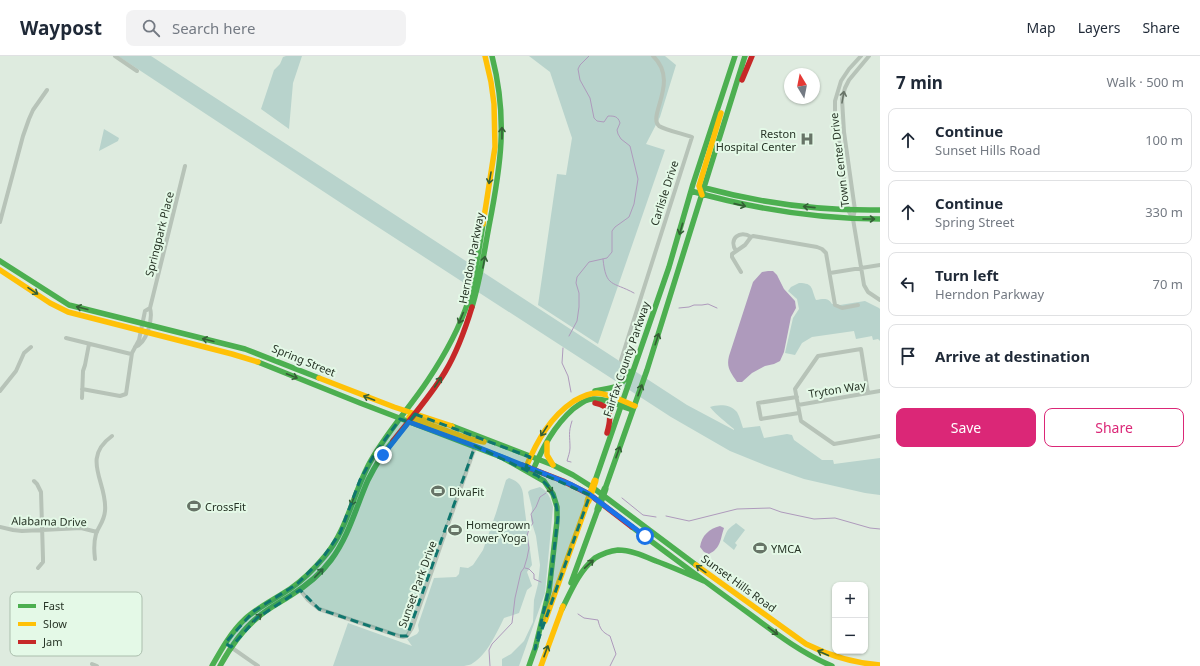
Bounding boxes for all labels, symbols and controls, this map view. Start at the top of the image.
search box [126,10,406,46]
text: Waypost [20,15,102,41]
icon: search [140,17,162,39]
text: Search here [172,18,255,38]
text: Map [1027,18,1056,37]
text: Layers [1078,18,1120,37]
text: Share [1142,18,1180,37]
north arrow [784,68,820,104]
text: 7 min [896,71,943,94]
text: Walk · 500 m [1106,73,1184,91]
one-way arrow [839,91,847,104]
street label: Town Center Drive [826,112,852,208]
text: Continue [935,121,1003,141]
place label: Reston Hospital Center [716,126,796,154]
one-way arrow [498,127,506,140]
icon: ahead [897,129,919,151]
hospital icon: Reston Hospital Center [799,131,815,147]
text: 100 m [1145,131,1183,149]
text: Sunset Hills Road [935,141,1040,159]
street label: Carlisle Drive [646,158,682,228]
one-way arrow [486,171,494,184]
street label: Springpark Place [141,190,177,278]
text: Continue [935,193,1003,213]
icon: ahead [897,201,919,223]
one-way arrow [733,202,746,209]
one-way arrow [803,203,816,211]
text: 330 m [1145,203,1183,221]
street label: Herndon Parkway [455,211,487,305]
text: Spring Street [935,213,1015,231]
one-way arrow [862,215,875,223]
one-way arrow [676,222,684,235]
one-way arrow [480,255,488,268]
text: Turn left [935,265,999,285]
icon: left [897,273,919,295]
text: 70 m [1153,275,1183,293]
text: Herndon Parkway [935,285,1044,303]
one-way arrow [27,287,38,295]
street label: Fairfax County Parkway [599,299,653,419]
one-way arrow [75,304,88,311]
one-way arrow [457,312,465,324]
one-way arrow [654,333,661,346]
one-way arrow [201,335,214,343]
street label: Spring Street [270,340,338,380]
icon: arrive [897,345,919,367]
text: Arrive at destination [935,346,1090,366]
one-way arrow [286,373,298,380]
one-way arrow [434,377,442,388]
street label: Tryton Way [807,377,867,401]
one-way arrow [637,384,645,396]
one-way arrow [364,393,376,401]
button: Save [896,408,1036,447]
button: Share [1044,408,1184,447]
one-way arrow [540,425,548,436]
route end [374,446,392,464]
one-way arrow [615,446,623,458]
one-way arrow [545,482,553,493]
sports icon: DivaFit [430,483,446,499]
place label: DivaFit [449,484,484,499]
one-way arrow [348,493,356,505]
sports icon: CrossFit [186,498,202,514]
place label: CrossFit [205,499,246,514]
street label: Alabama Drive [11,513,87,529]
place label: Homegrown Power Yoga [466,517,530,545]
sports icon: Homegrown Power Yoga [447,522,463,538]
route start [636,527,654,545]
street label: Sunset Park Drive [394,539,440,629]
sports icon: YMCA [752,540,768,556]
place label: YMCA [771,541,802,556]
street label: Sunset Hills Road [699,551,779,615]
one-way arrow [584,559,594,569]
one-way arrow [695,564,706,573]
one-way arrow [314,568,324,578]
map controls [832,582,868,654]
button: + [832,582,868,618]
legend [10,592,142,656]
text: Fast [43,598,64,613]
one-way arrow [252,614,262,623]
text: Slow [43,616,67,631]
button: − [832,618,868,654]
one-way arrow [767,627,778,636]
text: Jam [42,634,62,649]
one-way arrow [543,646,551,658]
one-way arrow [818,649,830,656]

